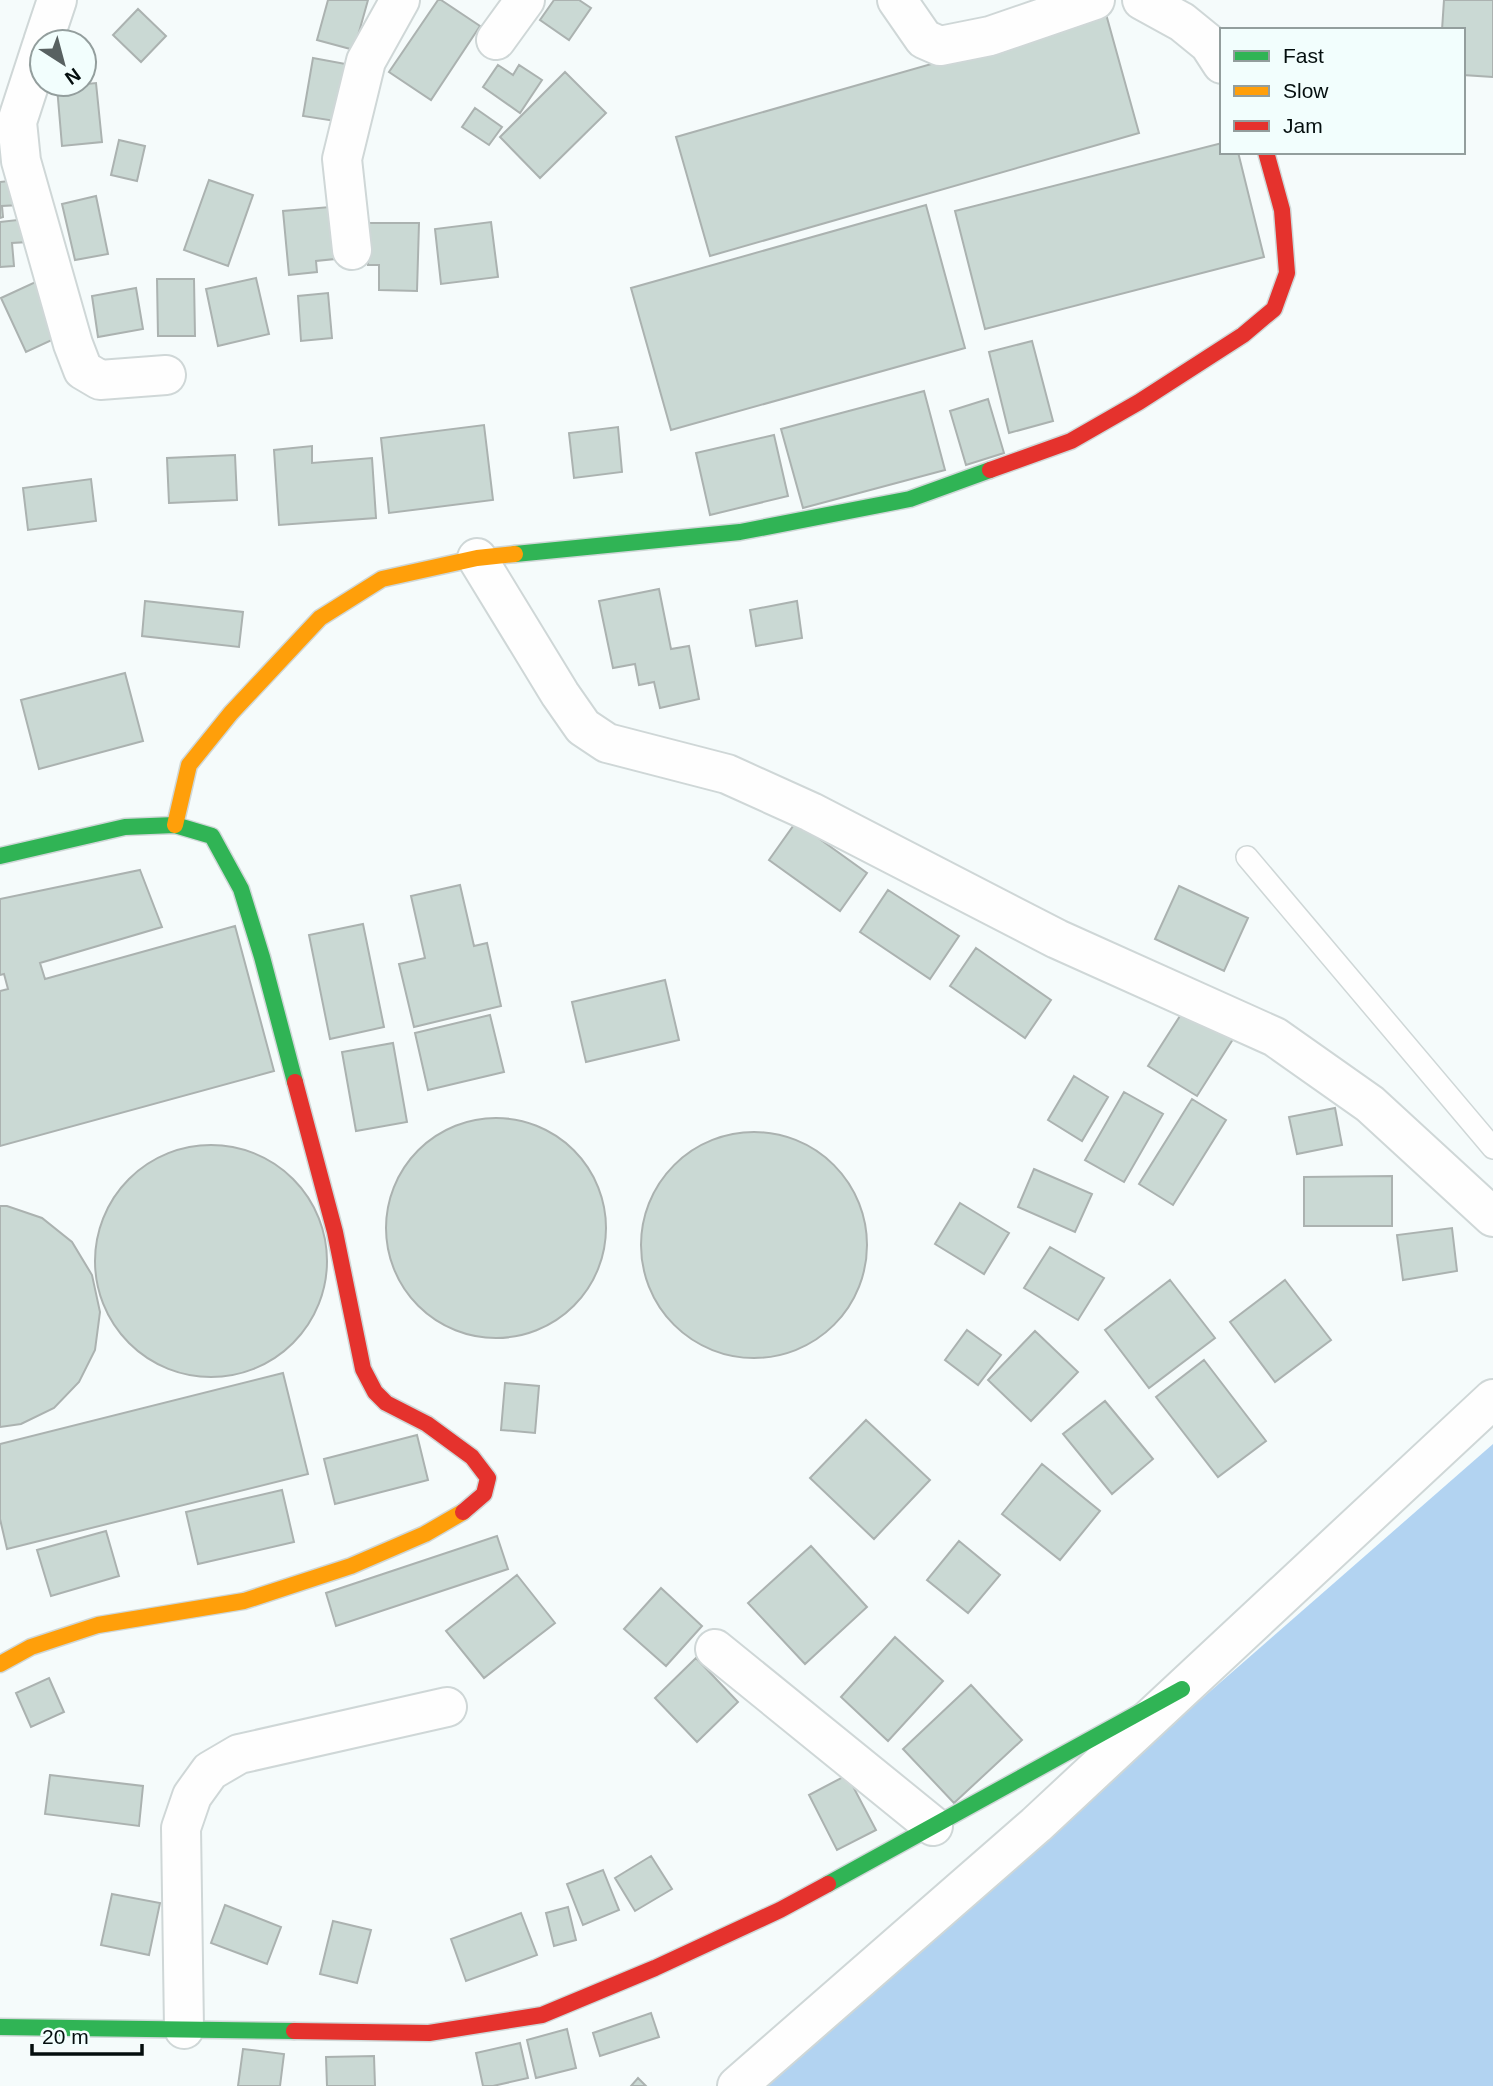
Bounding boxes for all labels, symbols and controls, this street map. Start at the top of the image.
north arrow [28,28,98,98]
legend [1220,28,1465,154]
text: Fast [1283,44,1324,67]
text: N [61,64,84,89]
text: Slow [1283,79,1329,102]
text: Jam [1283,114,1323,137]
scale bar [32,2012,142,2056]
text: 20 m [42,2025,89,2048]

